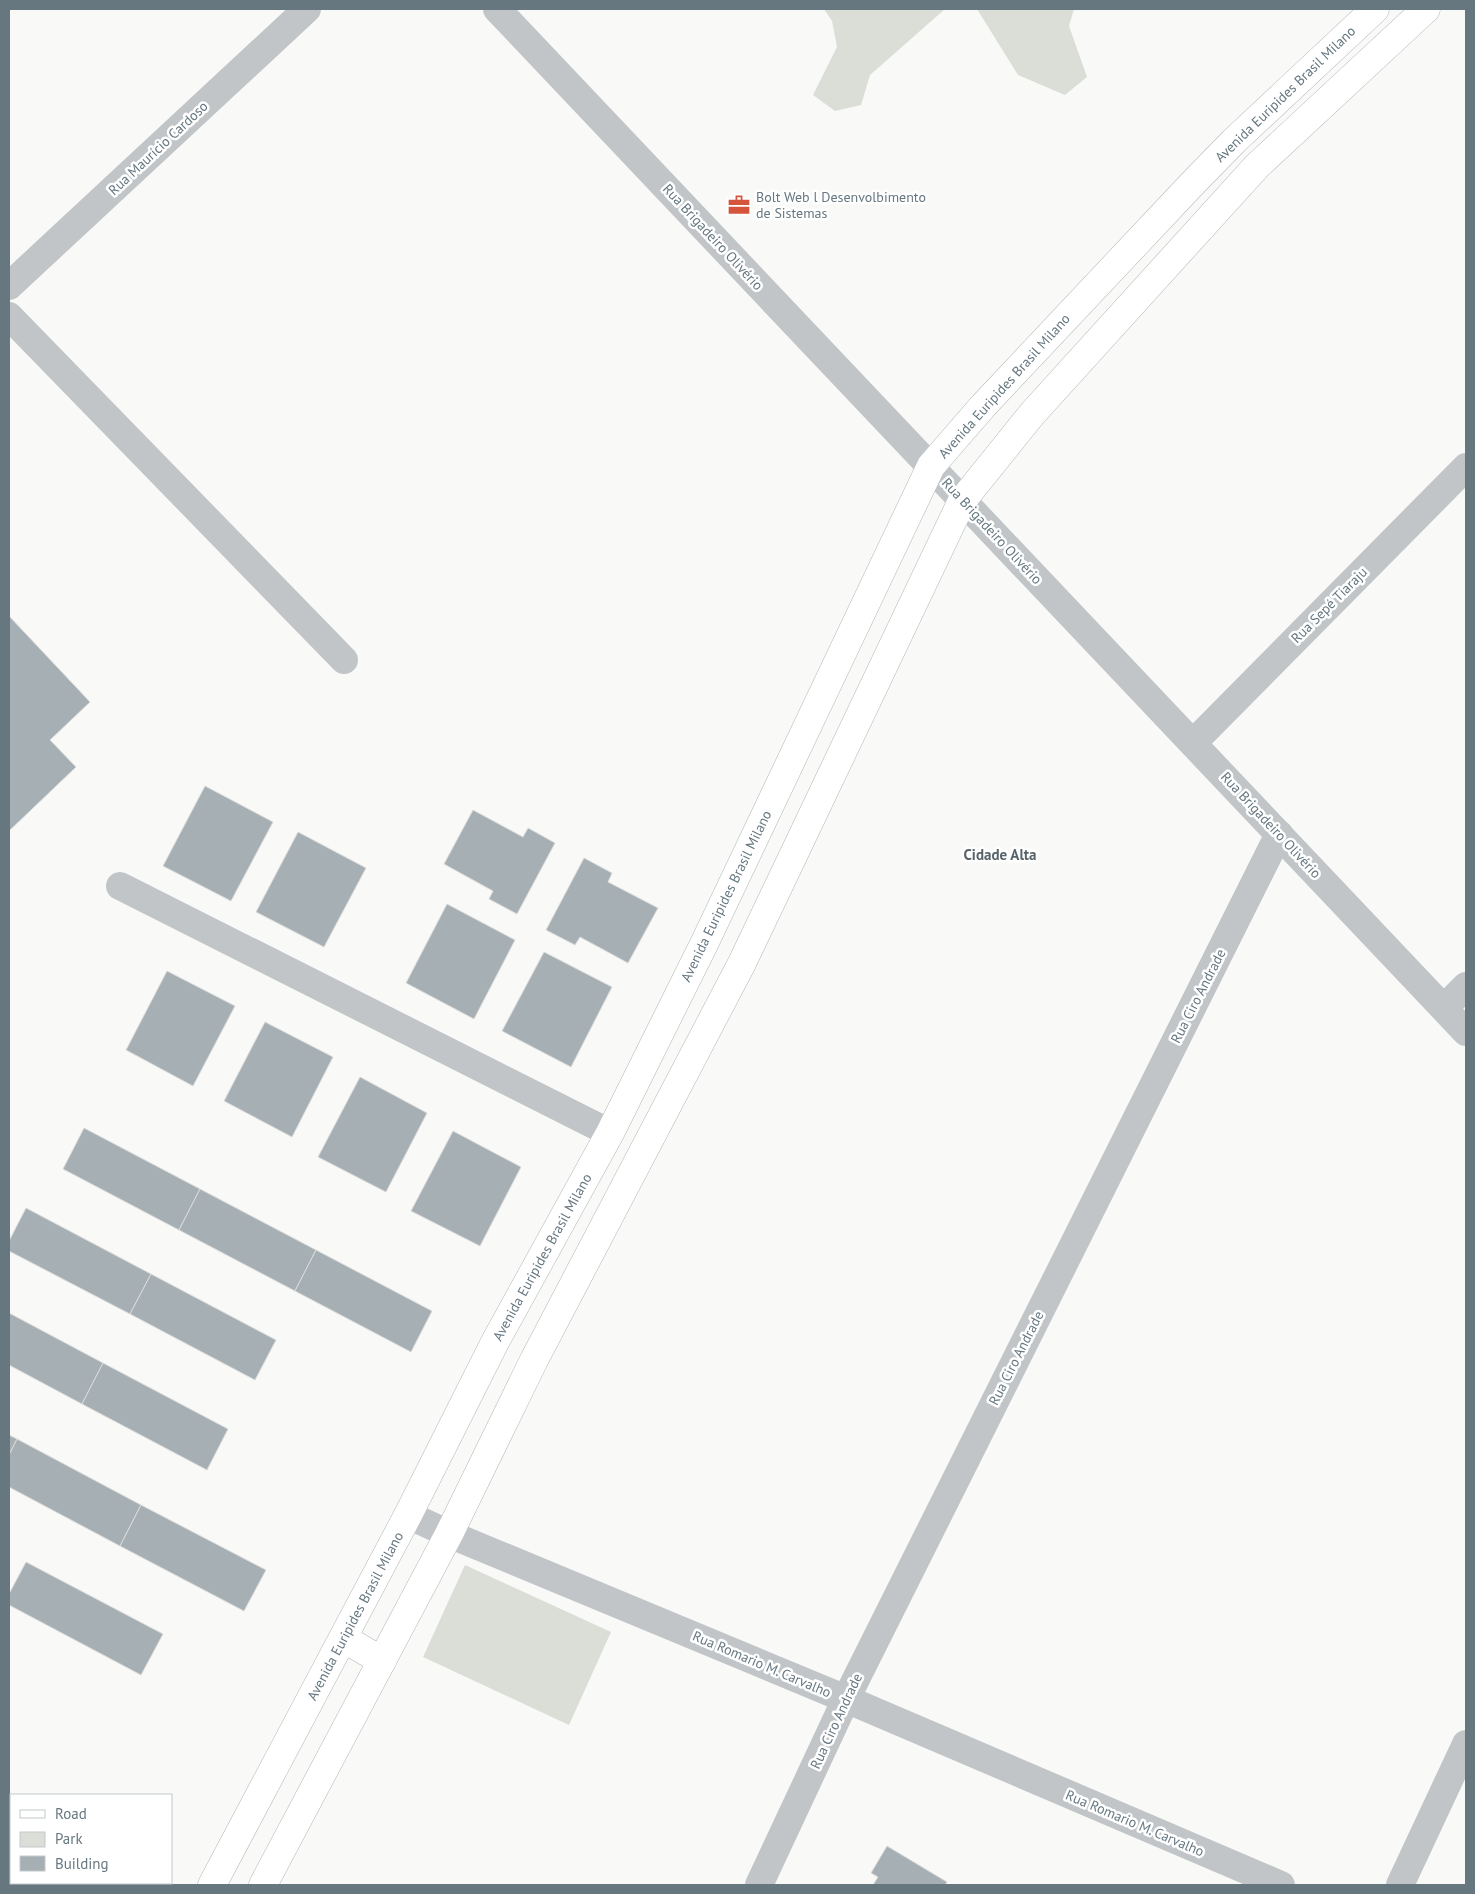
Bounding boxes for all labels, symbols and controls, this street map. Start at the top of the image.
street label: Avenida Euripides Brasil Milano [1211,22,1359,166]
street label: Rua Maurício Cardoso [104,97,212,199]
street label: Rua Brigadeiro Olivério [659,180,767,294]
place label: Bolt Web l Desenvolbimento de Sistemas [756,188,926,222]
office icon: Bolt Web l Desenvolbimento de Sistemas [726,192,752,218]
street label: Avenida Euripides Brasil Milano [934,310,1074,462]
street label: Rua Brigadeiro Olivério [938,474,1046,588]
street label: Rua Sepé Tiaraju [1287,563,1371,647]
street label: Rua Brigadeiro Olivério [1217,768,1325,882]
street label: Avenida Euripides Brasil Milano [677,807,775,985]
district label: Cidade Alta [963,845,1037,864]
street label: Rua Ciro Andrade [1166,946,1230,1046]
street label: Avenida Euripides Brasil Milano [488,1170,596,1344]
street label: Rua Ciro Andrade [984,1308,1048,1408]
street label: Avenida Euripides Brasil Milano [303,1529,407,1703]
street label: Rua Romario M. Carvalho [690,1627,834,1701]
street label: Rua Ciro Andrade [806,1670,866,1772]
street label: Rua Romario M. Carvalho [1063,1786,1207,1860]
legend [10,1794,172,1884]
text: Road [55,1804,87,1823]
text: Park [55,1829,83,1848]
text: Building [55,1854,109,1873]

